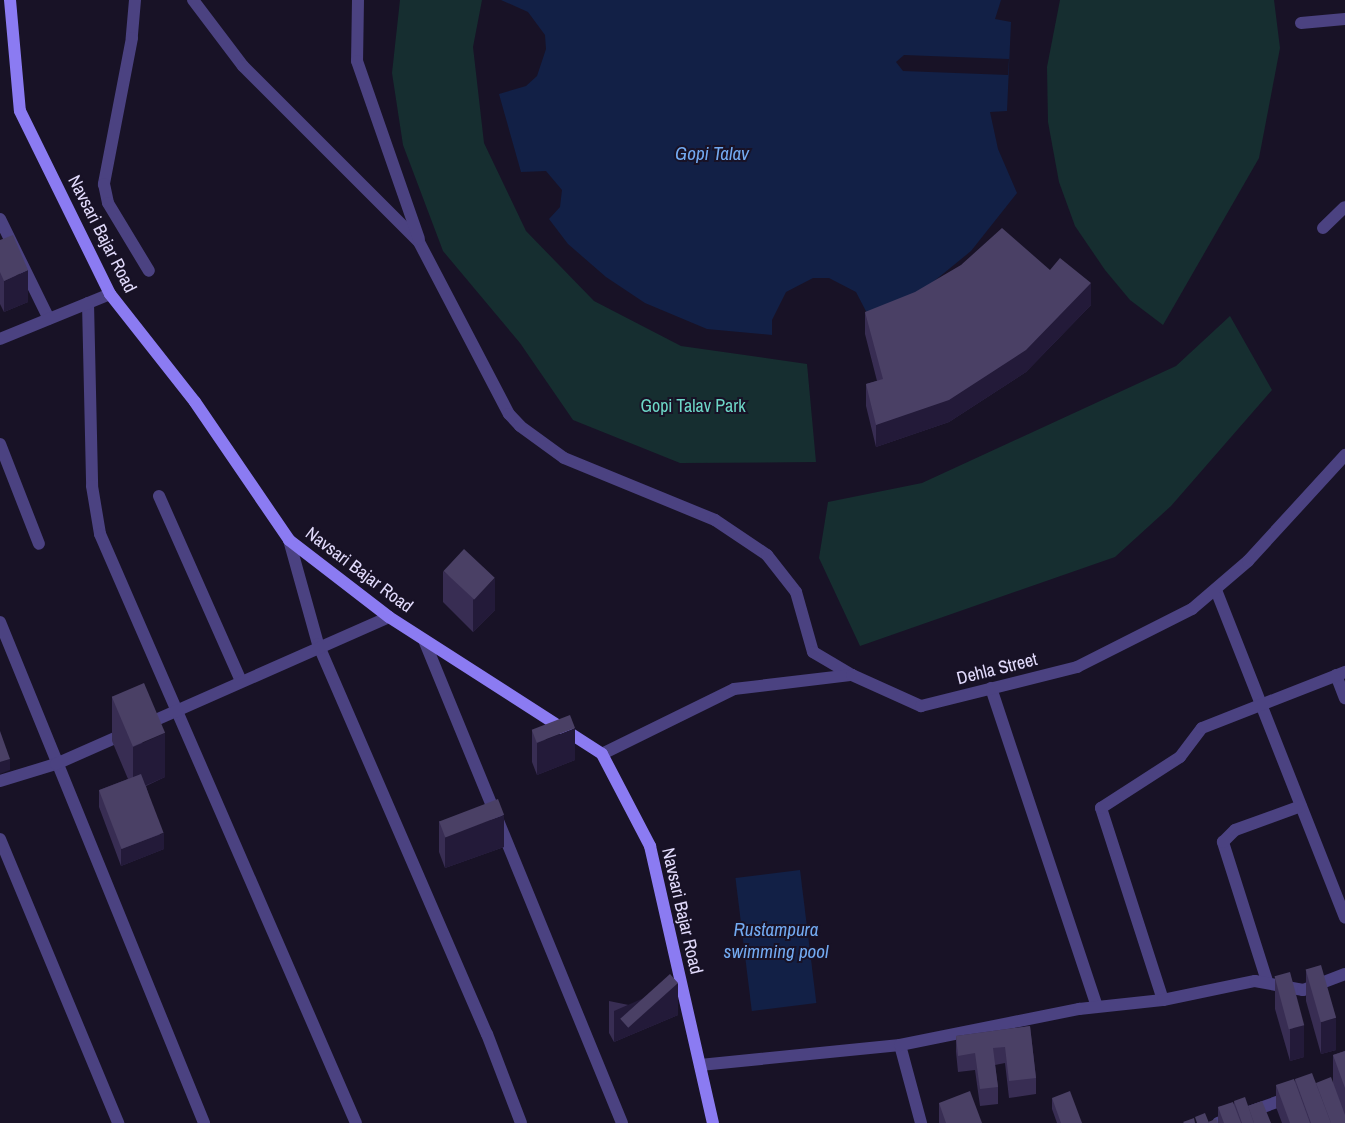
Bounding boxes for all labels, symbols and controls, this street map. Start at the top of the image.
water label: Gopi Talav [675,143,749,165]
street label: Navsari Bajar Road [63,172,141,296]
park label: Gopi Talav Park [640,395,746,417]
street label: Navsari Bajar Road [301,523,417,617]
street label: Dehla Street [955,649,1039,689]
street label: Navsari Bajar Road [657,846,707,976]
water label: Rustampura swimming pool [724,919,828,963]

